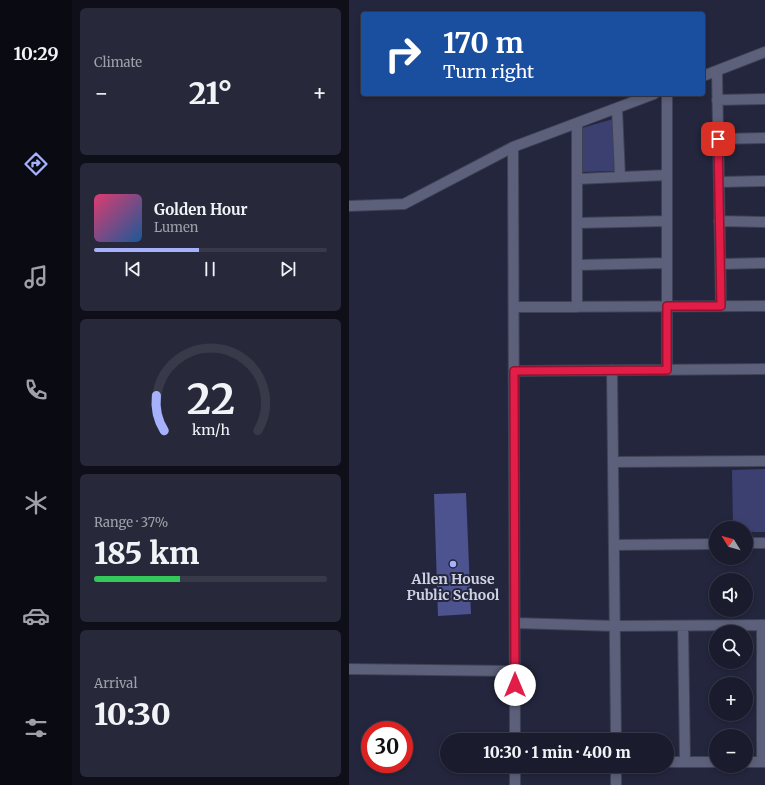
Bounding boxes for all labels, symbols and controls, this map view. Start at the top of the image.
text: 170 m [443,25,524,61]
icon: right [377,28,429,80]
text: 10:29 [13,42,59,65]
text: Climate [94,54,142,71]
text: Turn right [443,60,534,83]
text: 21° [189,74,232,112]
text: − [94,79,109,107]
text: + [312,79,327,107]
pin [701,122,735,156]
icon: arrive [707,128,729,150]
icon: directions [22,150,50,178]
text: Golden Hour [154,200,248,219]
text: Lumen [154,219,198,236]
icon: previous [122,258,144,280]
icon: pause [199,258,221,280]
icon: next [277,258,299,280]
icon: music [22,263,50,291]
text: 22 [186,372,235,424]
icon: phone [22,376,50,404]
text: km/h [192,420,230,438]
icon: climate [22,489,50,517]
text: Range · 37% [94,514,168,531]
north arrow [709,521,753,565]
map controls [709,521,753,773]
text: 185 km [94,534,199,572]
marker: Allen House Public School [448,559,458,569]
place label: Allen House Public School [407,570,500,604]
button: sound [709,573,753,617]
icon: car [22,602,50,630]
button: search [709,625,753,669]
position arrow [494,664,536,706]
text: Arrival [94,675,137,692]
button: + [709,677,753,721]
text: 10:30 [94,695,171,733]
icon: filters [22,714,50,742]
speed limit sign: 30 [361,721,413,773]
button: − [709,729,753,773]
text: 10:30 · 1 min · 400 m [483,743,631,762]

